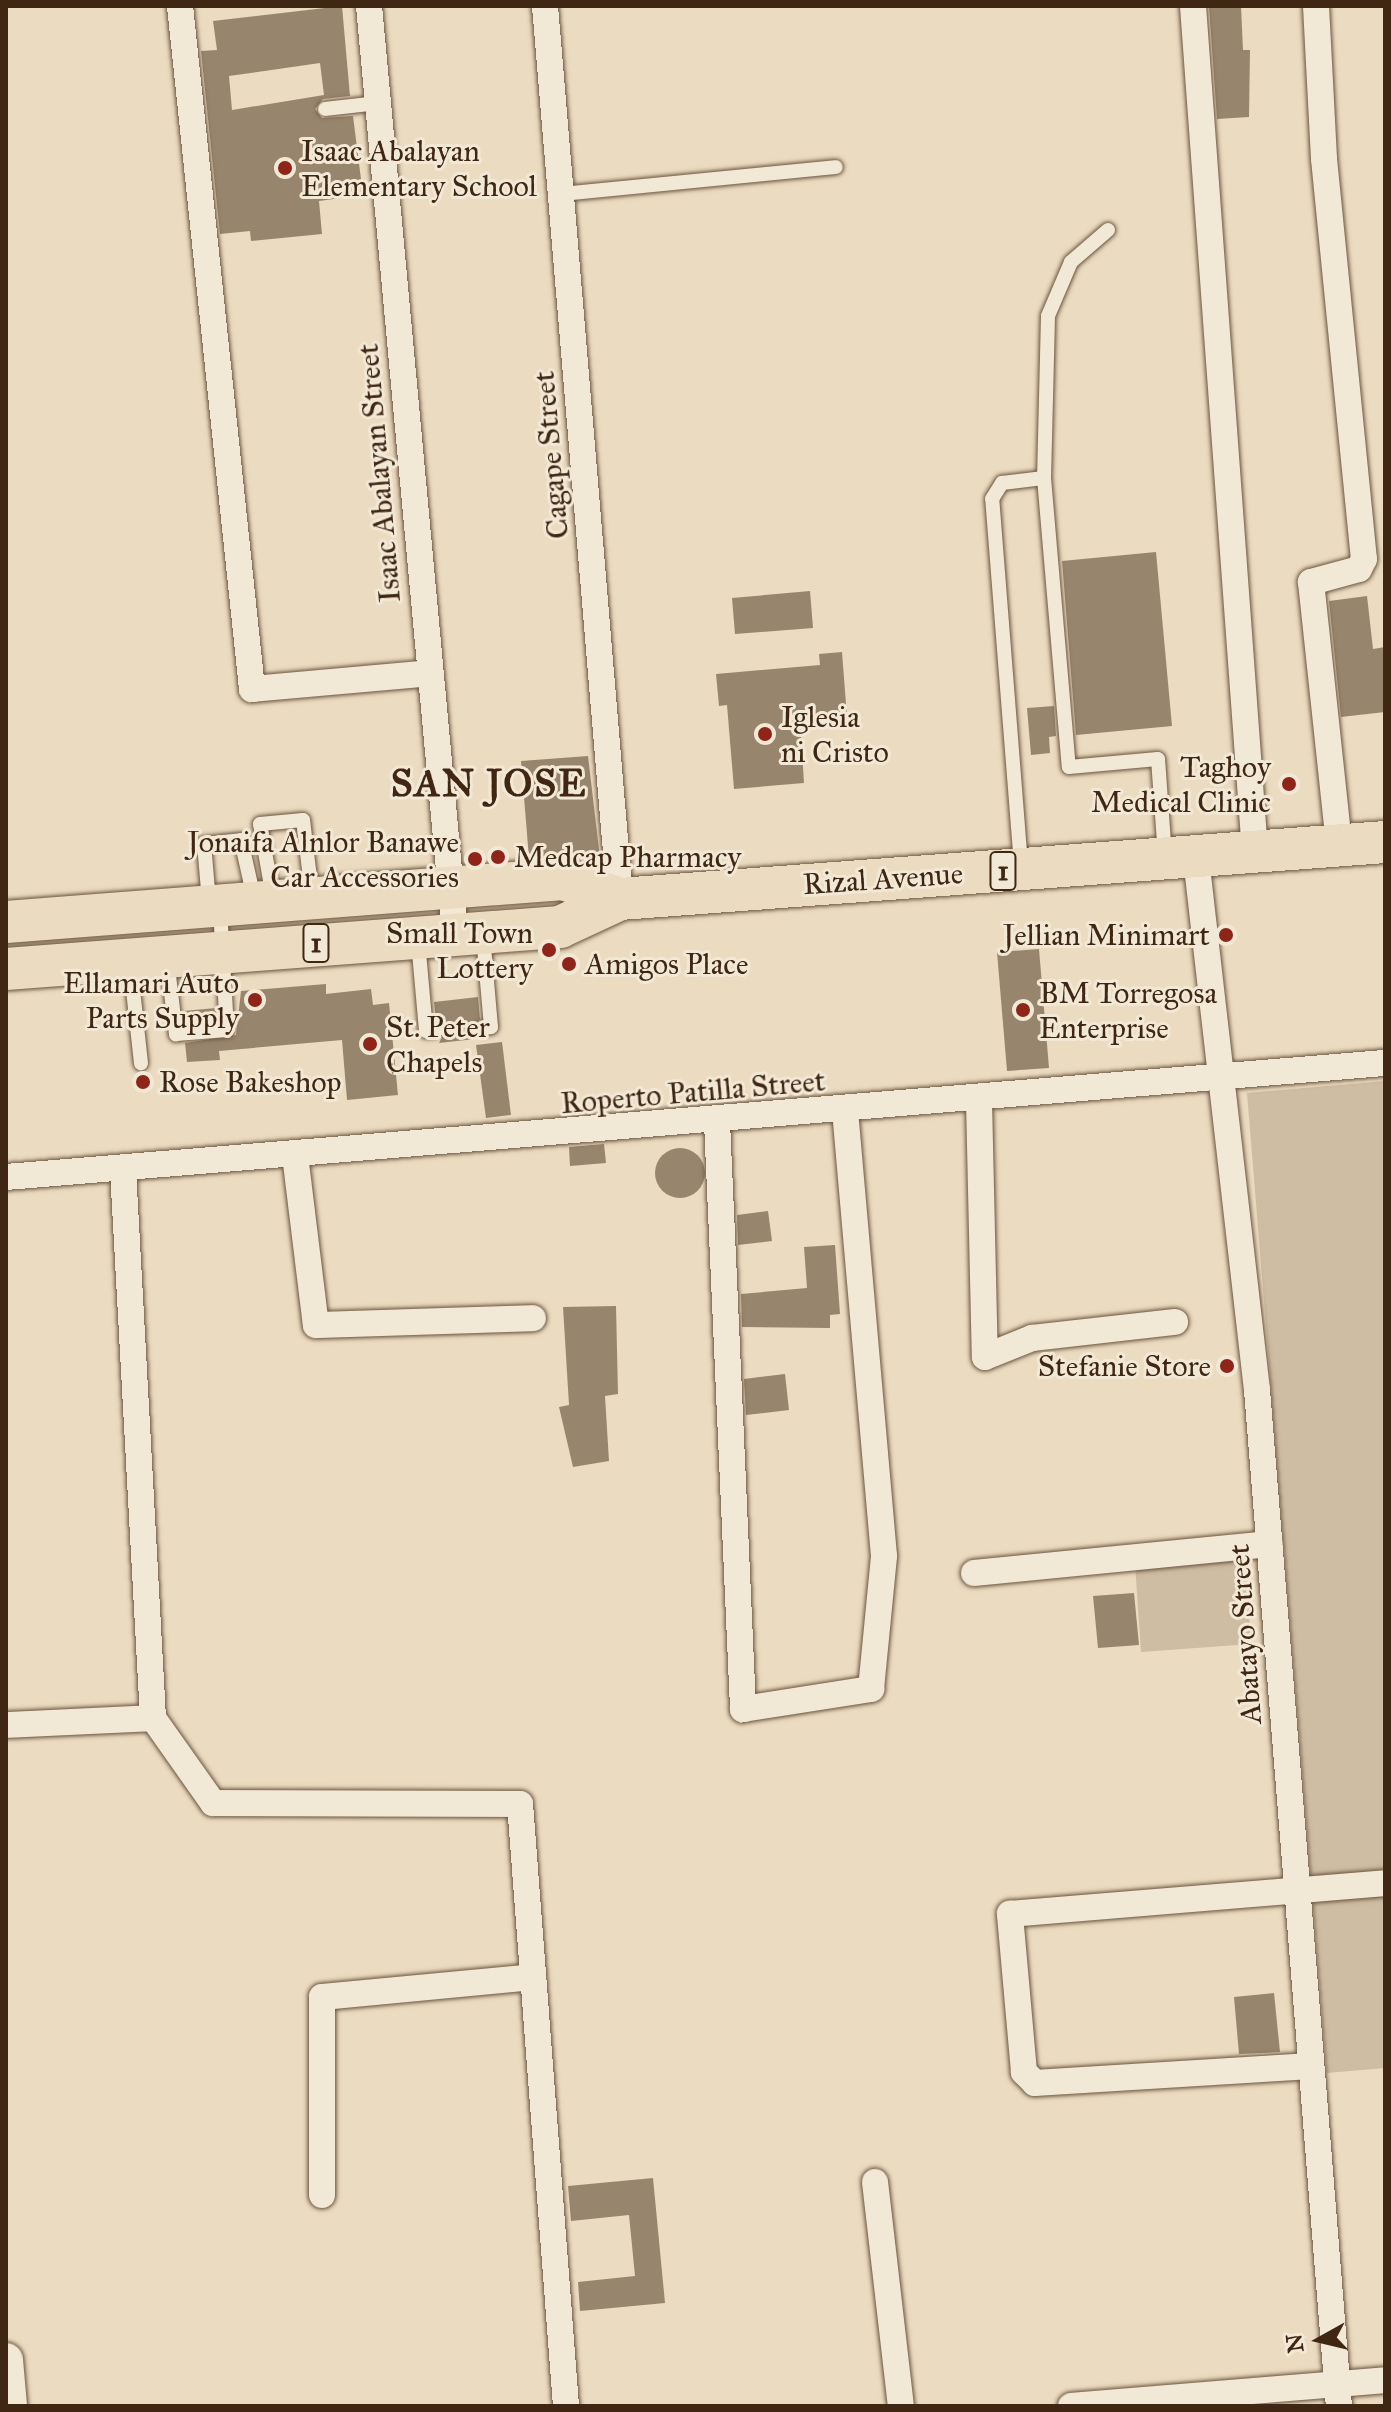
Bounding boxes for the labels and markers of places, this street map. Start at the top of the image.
place label: Isaac Abalayan Elementary School [301,133,537,204]
marker: Isaac Abalayan Elementary School [276,159,294,177]
place label: Iglesia ni Cristo [781,699,889,770]
marker: Iglesia ni Cristo [756,725,774,743]
place label: Taghoy Medical Clinic [1091,749,1271,820]
marker: Taghoy Medical Clinic [1278,773,1300,795]
place label: Jonaifa Alnlor Banawe Car Accessories [187,824,459,894]
place label: Medcap Pharmacy [514,839,741,875]
marker: Medcap Pharmacy [489,848,507,866]
marker: Jonaifa Alnlor Banawe Car Accessories [466,850,484,868]
place label: Small Town Lottery [386,915,533,986]
place label: Jellian Minimart [1003,917,1210,953]
marker: Jellian Minimart [1217,926,1235,944]
marker: Small Town Lottery [540,941,558,959]
place label: Amigos Place [585,946,749,982]
marker: Amigos Place [560,955,578,973]
place label: Ellamari Auto Parts Supply [63,965,239,1036]
place label: BM Torregosa Enterprise [1039,975,1217,1046]
marker: Ellamari Auto Parts Supply [246,991,264,1009]
marker: BM Torregosa Enterprise [1014,1001,1032,1019]
place label: St. Peter Chapels [386,1009,490,1080]
marker: St. Peter Chapels [361,1035,379,1053]
place label: Rose Bakeshop [159,1064,342,1100]
marker: Rose Bakeshop [134,1073,152,1091]
place label: Stefanie Store [1038,1348,1211,1384]
marker: Stefanie Store [1218,1357,1236,1375]

